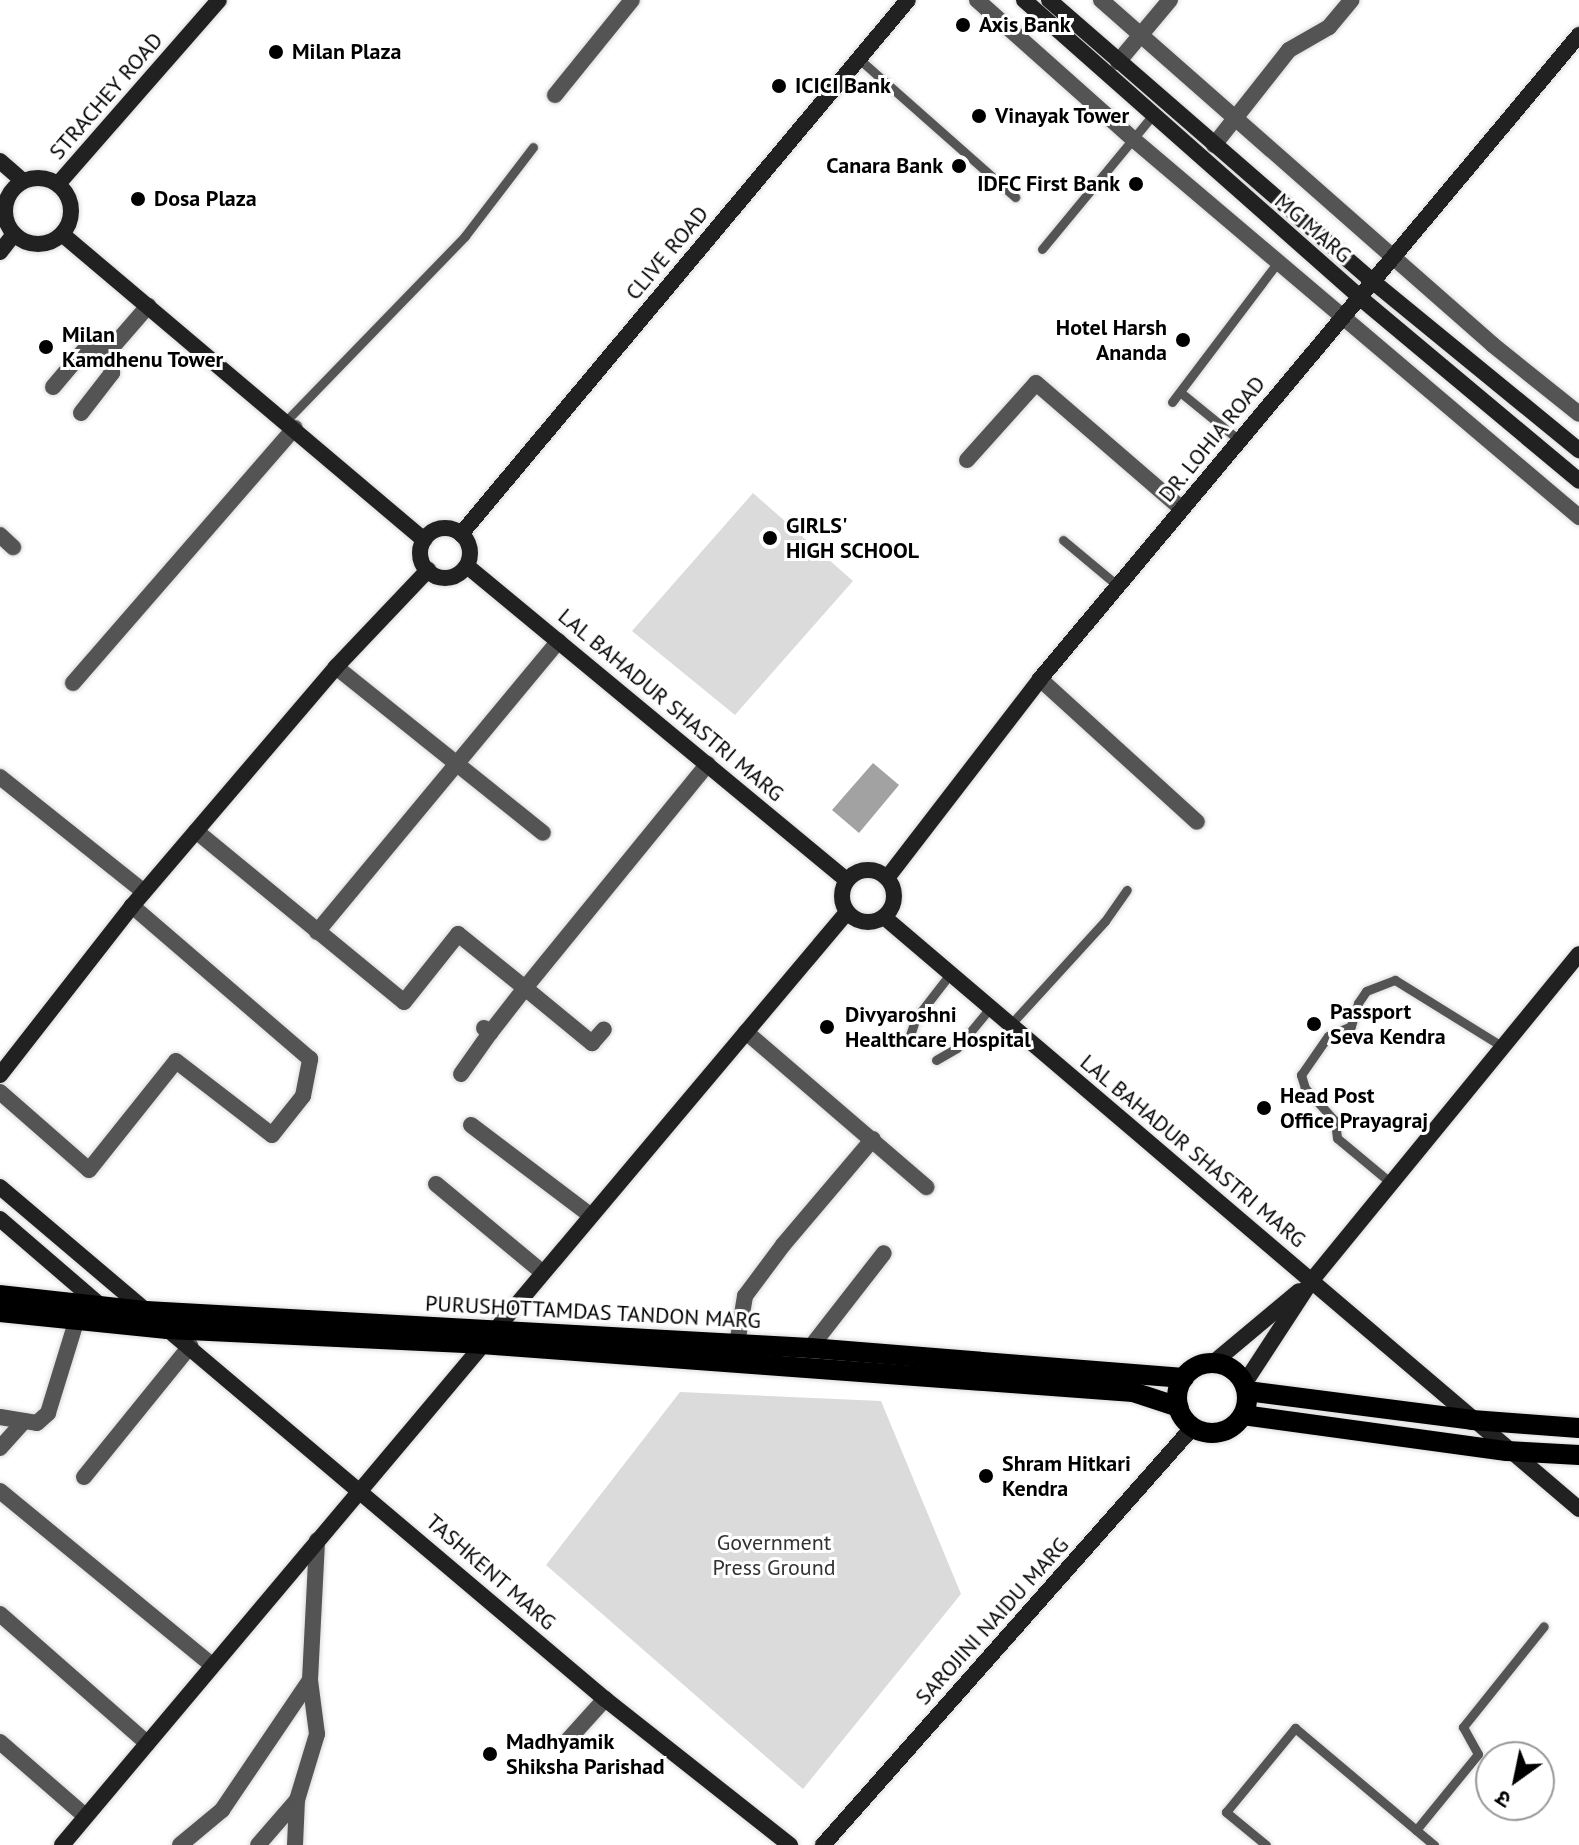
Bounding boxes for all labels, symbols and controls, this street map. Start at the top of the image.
place label: Axis Bank [979,12,1070,38]
marker: Axis Bank [954,16,972,34]
street label: STRACHEY ROAD [44,27,168,165]
place label: Milan Plaza [292,39,401,65]
marker: Milan Plaza [267,43,285,61]
place label: ICICI Bank [795,73,891,99]
marker: ICICI Bank [770,77,788,95]
place label: Vinayak Tower [995,103,1131,129]
marker: Vinayak Tower [970,107,988,125]
place label: Canara Bank [826,153,943,179]
marker: Canara Bank [950,157,968,175]
place label: IDFC First Bank [976,171,1120,197]
marker: IDFC First Bank [1127,175,1145,193]
place label: Dosa Plaza [154,186,257,212]
street label: MG MARG [1269,188,1357,268]
marker: Dosa Plaza [129,190,147,208]
street label: CLIVE ROAD [620,201,714,305]
place label: Hotel Harsh Ananda [1056,314,1167,366]
place label: Milan Kamdhenu Tower [62,321,224,372]
marker: Hotel Harsh Ananda [1174,331,1192,349]
marker: Milan Kamdhenu Tower [37,338,55,356]
street label: DR. LOHIA ROAD [1152,370,1272,508]
place label: GIRLS' HIGH SCHOOL [786,512,919,564]
marker: GIRLS' HIGH SCHOOL [761,529,779,547]
street label: LAL BAHADUR SHASTRI MARG [553,603,789,807]
place label: Passport Seva Kendra [1330,998,1446,1050]
place label: Divyaroshni Healthcare Hospital [845,1001,1031,1052]
marker: Passport Seva Kendra [1305,1015,1323,1033]
marker: Divyaroshni Healthcare Hospital [816,1016,838,1038]
street label: LAL BAHADUR SHASTRI MARG [1075,1049,1311,1253]
place label: Head Post Office Prayagraj [1280,1082,1428,1134]
marker: Head Post Office Prayagraj [1255,1099,1273,1117]
street label: PURUSHOTTAMDAS TANDON MARG [424,1290,762,1334]
place label: Shram Hitkari Kendra [1002,1450,1131,1502]
marker: Shram Hitkari Kendra [977,1467,995,1485]
street label: TASHKENT MARG [420,1508,562,1636]
park label: Government Press Ground [712,1529,836,1580]
street label: SAROJINI NAIDU MARG [910,1532,1074,1710]
place label: Madhyamik Shiksha Parishad [506,1728,665,1780]
north arrow [1475,1741,1555,1821]
marker: Madhyamik Shiksha Parishad [481,1745,499,1763]
text: उ [1490,1784,1516,1815]

